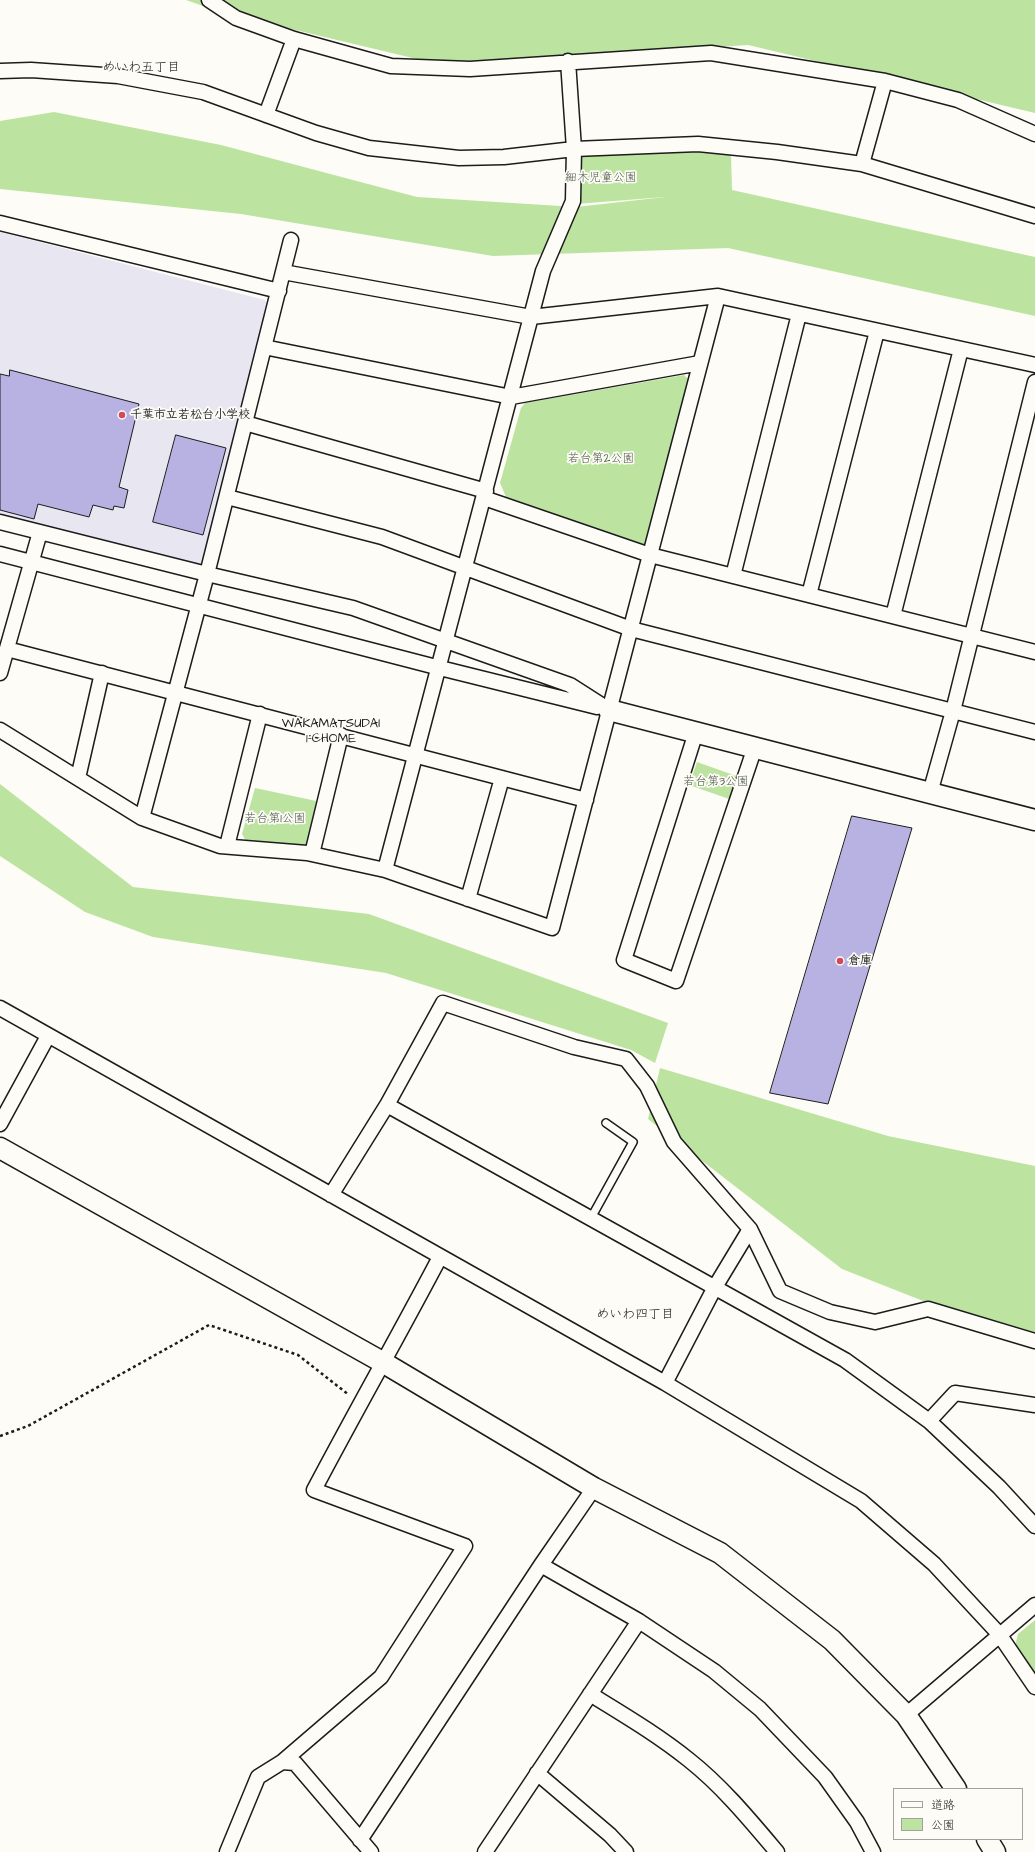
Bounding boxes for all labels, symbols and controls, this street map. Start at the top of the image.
district label: めいわ五丁目 [102,60,180,76]
park label: 細木児童公園 [565,171,637,185]
place label: 千葉市立若松台小学校 [130,408,250,422]
marker: 千葉市立若松台小学校 [117,410,127,420]
park label: 若台第2公園 [568,452,634,466]
district label: WAKAMATSUDAI 1-CHOME [276,716,386,747]
park label: 若台第3公園 [683,775,749,789]
park label: 若台第1公園 [244,812,306,826]
place label: 倉庫 [848,954,872,968]
marker: 倉庫 [835,956,845,966]
district label: めいわ四丁目 [596,1307,674,1323]
legend [893,1788,1023,1840]
text: 道路 [931,1797,955,1814]
text: 公園 [931,1817,955,1834]

